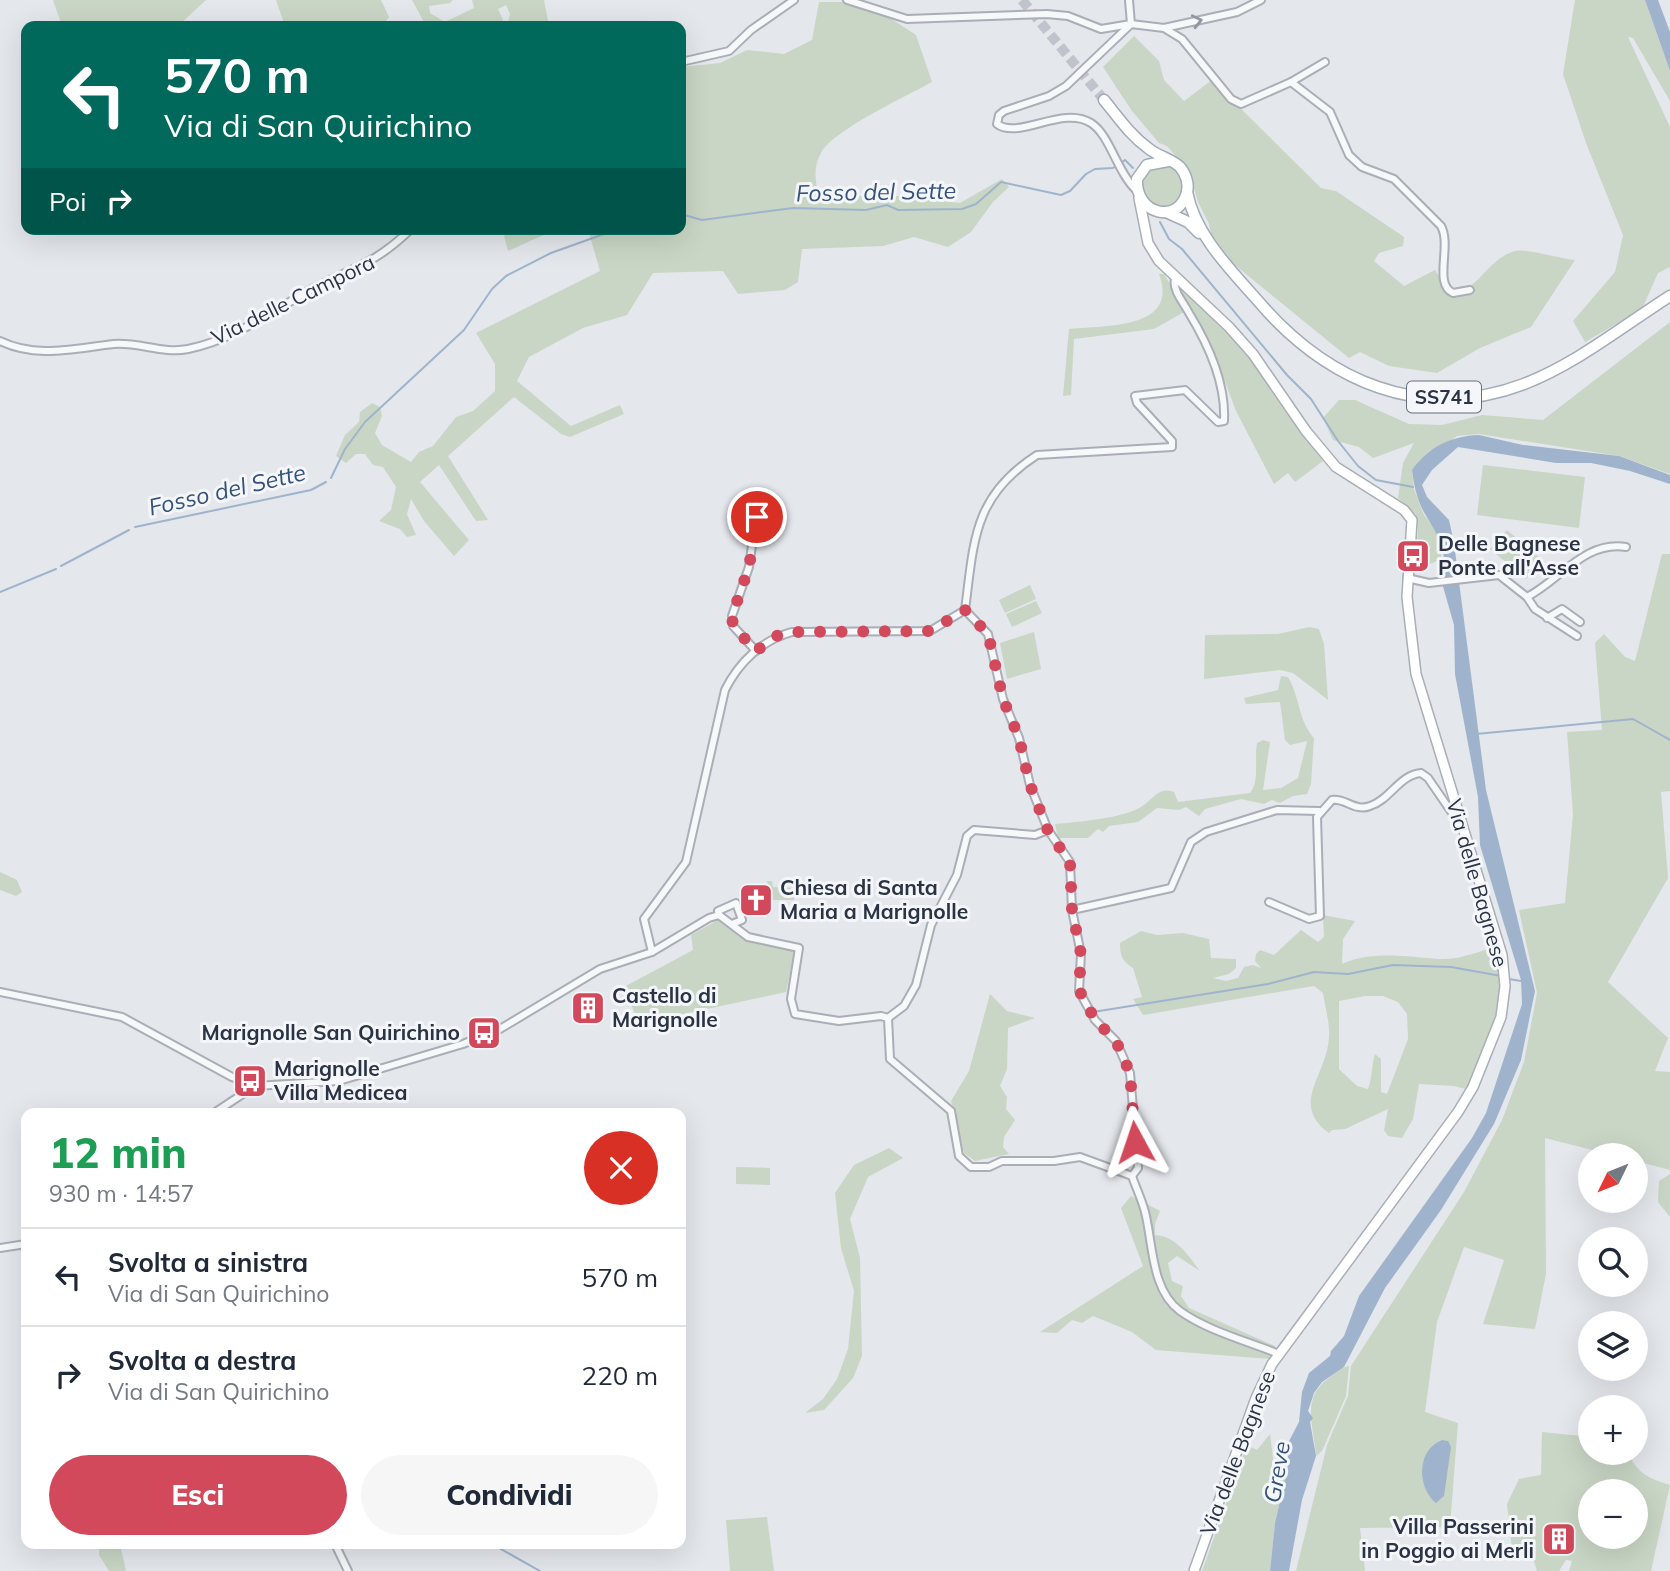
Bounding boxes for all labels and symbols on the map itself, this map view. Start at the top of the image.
one-way arrow [1191,14,1203,29]
water label: Fosso del Sette [796,176,956,207]
street label: Via delle Campora [207,248,378,350]
road number: SS741 [1407,382,1481,412]
water label: Fosso del Sette [145,457,308,522]
pin [727,487,787,547]
place label: Delle Bagnese Ponte all'Asse [1438,530,1581,580]
bus stop icon: Delle Bagnese Ponte all'Asse [1394,537,1432,575]
street label: Via delle Bagnese [1442,796,1514,970]
place label: Chiesa di Santa Maria a Marignolle [780,874,968,924]
church icon: Chiesa di Santa Maria a Marignolle [737,881,775,919]
place label: Castello di Marignolle [612,982,718,1032]
building icon: Castello di Marignolle [569,989,607,1027]
bus stop icon: Marignolle San Quirichino [465,1014,503,1052]
place label: Marignolle San Quirichino [202,1019,460,1045]
place label: Marignolle Villa Medicea [273,1055,408,1105]
bus stop icon: Marignolle Villa Medicea [231,1062,269,1100]
position arrow [1098,1105,1172,1179]
north arrow [1578,1143,1648,1213]
street label: Via delle Bagnese [1194,1367,1280,1538]
water label: Greve [1257,1439,1296,1505]
place label: Villa Passerini in Poggio ai Merli [1361,1513,1534,1563]
building icon: Villa Passerini in Poggio ai Merli [1540,1520,1578,1558]

